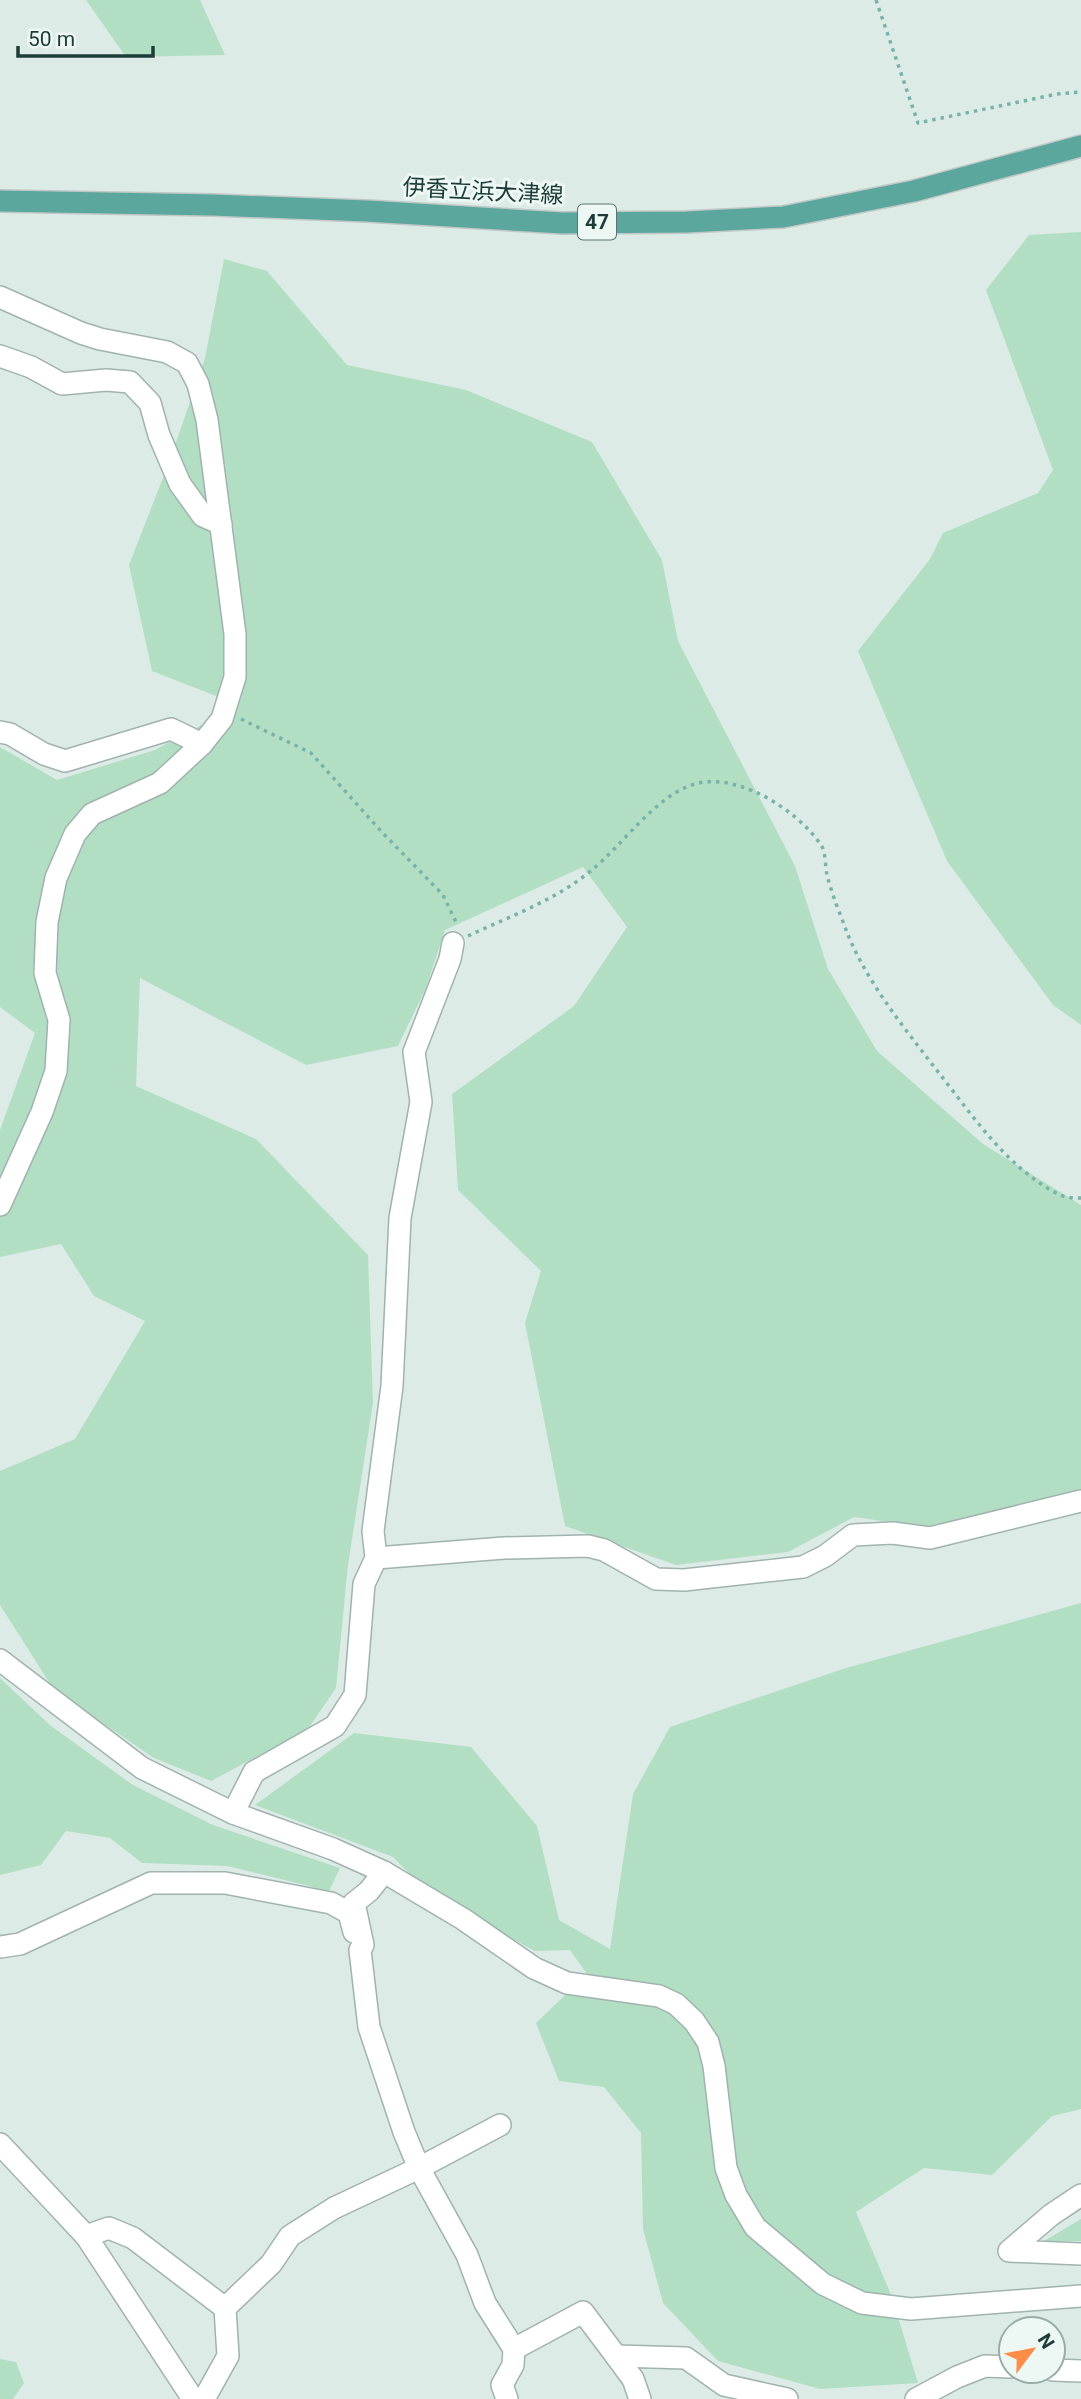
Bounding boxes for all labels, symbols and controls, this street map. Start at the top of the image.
scale bar [18,14,152,58]
text: 50 m [28,27,75,51]
street label: 伊香立浜大津線 [402,174,564,209]
road number: 47 [578,204,616,240]
north arrow [997,2315,1067,2385]
text: N [1033,2329,1059,2353]

